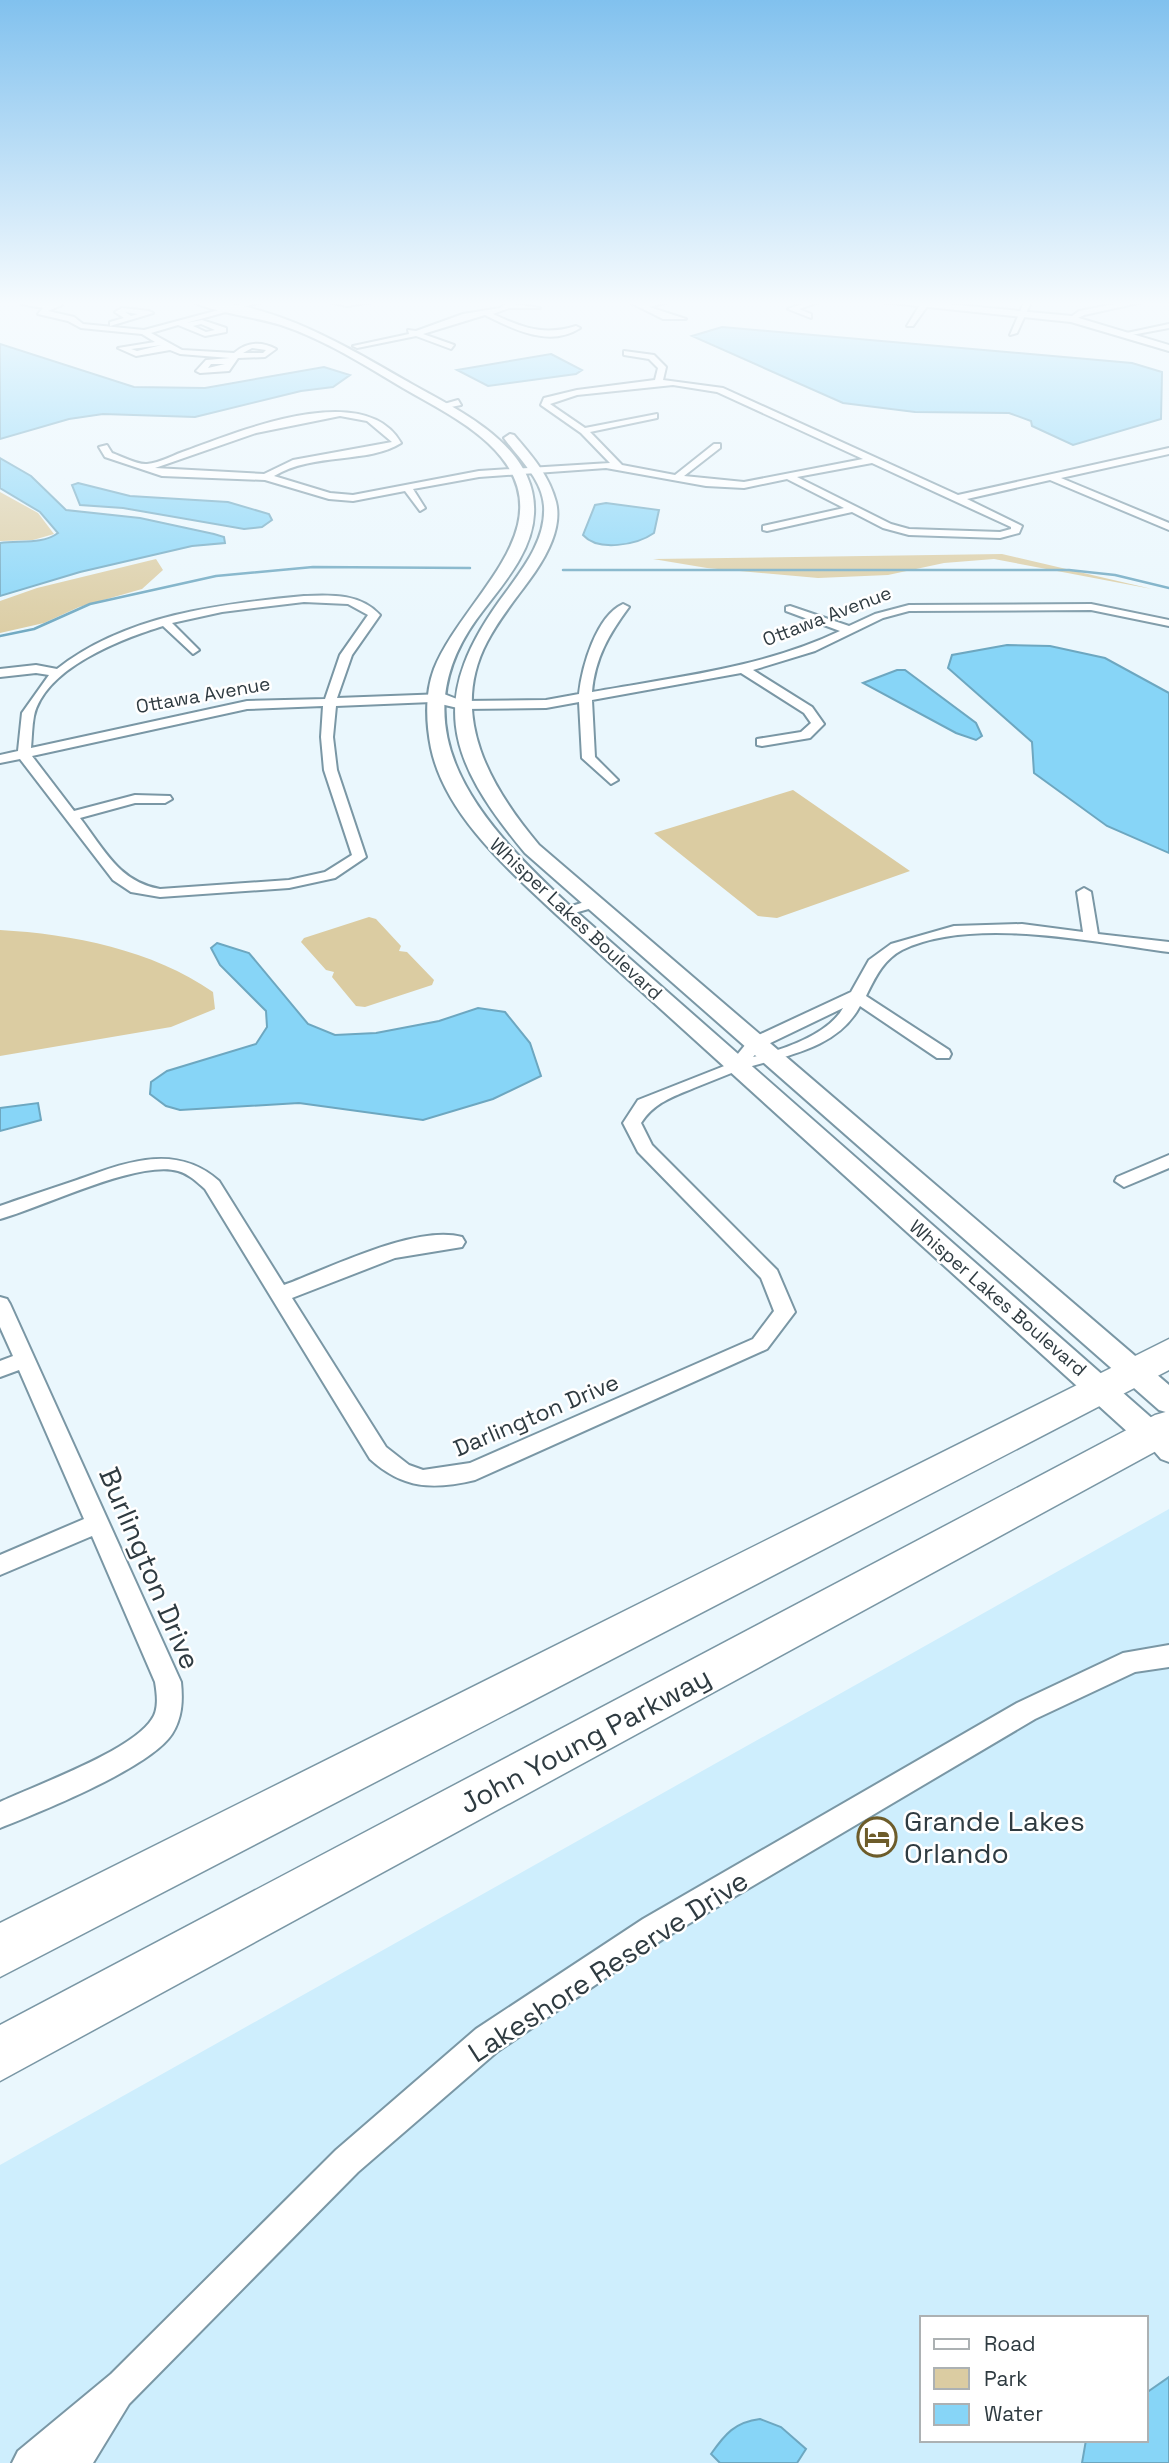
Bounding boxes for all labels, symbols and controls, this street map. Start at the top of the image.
street label: Ottawa Avenue [759,580,895,652]
street label: Ottawa Avenue [134,671,272,719]
street label: Whisper Lakes Boulevard [484,832,668,1006]
street label: Whisper Lakes Boulevard [904,1214,1092,1382]
street label: Darlington Drive [449,1367,623,1463]
street label: Burlington Drive [91,1461,209,1675]
street label: John Young Parkway [453,1659,717,1821]
place label: Grande Lakes Orlando [904,1803,1085,1871]
hotel icon: Grande Lakes Orlando [856,1816,898,1858]
street label: Lakeshore Reserve Drive [461,1862,755,2070]
legend [920,2316,1148,2442]
text: Road [984,2330,1036,2357]
text: Park [984,2365,1028,2392]
text: Water [984,2400,1043,2427]

